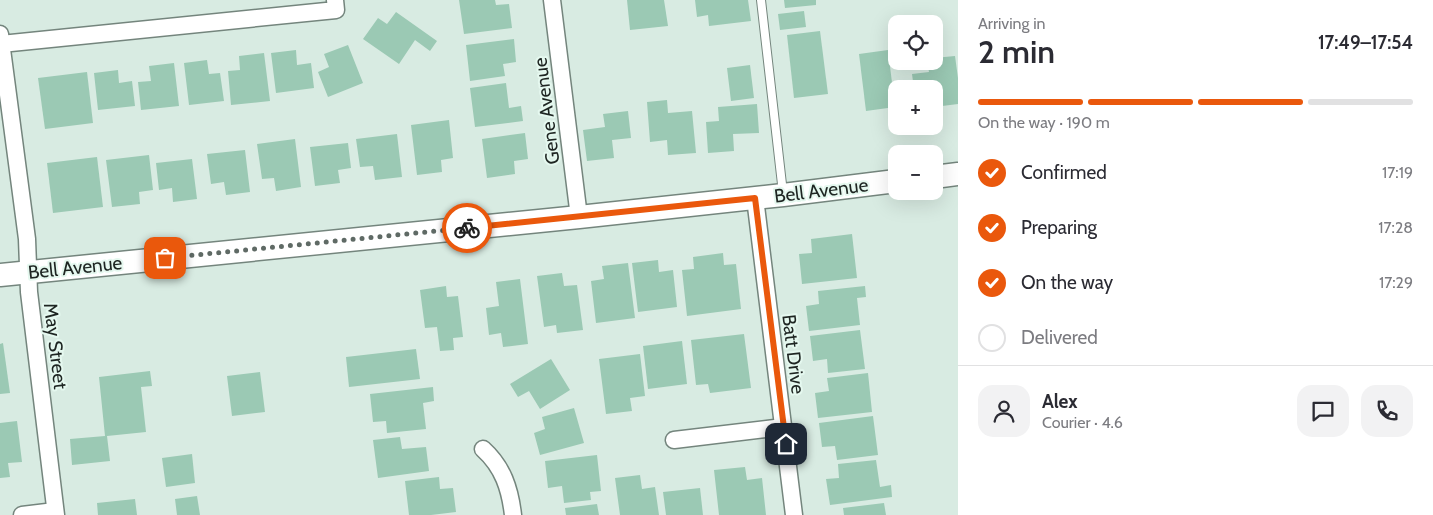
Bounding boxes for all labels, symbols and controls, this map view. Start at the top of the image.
text: Arriving in [978,14,1045,33]
map controls [888,15,943,200]
button: locate [888,15,943,70]
text: 17:49–17:54 [1318,31,1413,54]
text: 2 min [978,32,1055,71]
street label: Gene Avenue [529,56,564,166]
button: + [888,80,943,135]
text: On the way · 190 m [978,113,1110,132]
button: − [888,145,943,200]
icon: check [978,159,1006,187]
text: Confirmed [1021,161,1107,184]
text: 17:19 [1382,163,1413,182]
street label: Bell Avenue [773,173,870,208]
courier [442,203,492,253]
icon: bike [453,214,481,242]
icon: check [978,214,1006,242]
text: Preparing [1021,216,1097,239]
text: 17:28 [1378,218,1413,237]
pin [144,237,186,279]
icon: bag [151,244,179,272]
street label: Bell Avenue [27,251,124,284]
icon: check [978,269,1006,297]
text: On the way [1021,271,1113,294]
text: 17:29 [1379,273,1413,292]
street label: May Street [39,302,72,391]
street label: Batt Drive [777,313,810,395]
text: Delivered [1021,326,1098,349]
button: person [978,385,1030,437]
button: chat [1297,385,1349,437]
button: phone [1361,385,1413,437]
text: Alex [1042,390,1078,413]
text: Courier · 4.6 [1042,413,1123,432]
pin [765,423,807,465]
icon: home [772,430,800,458]

